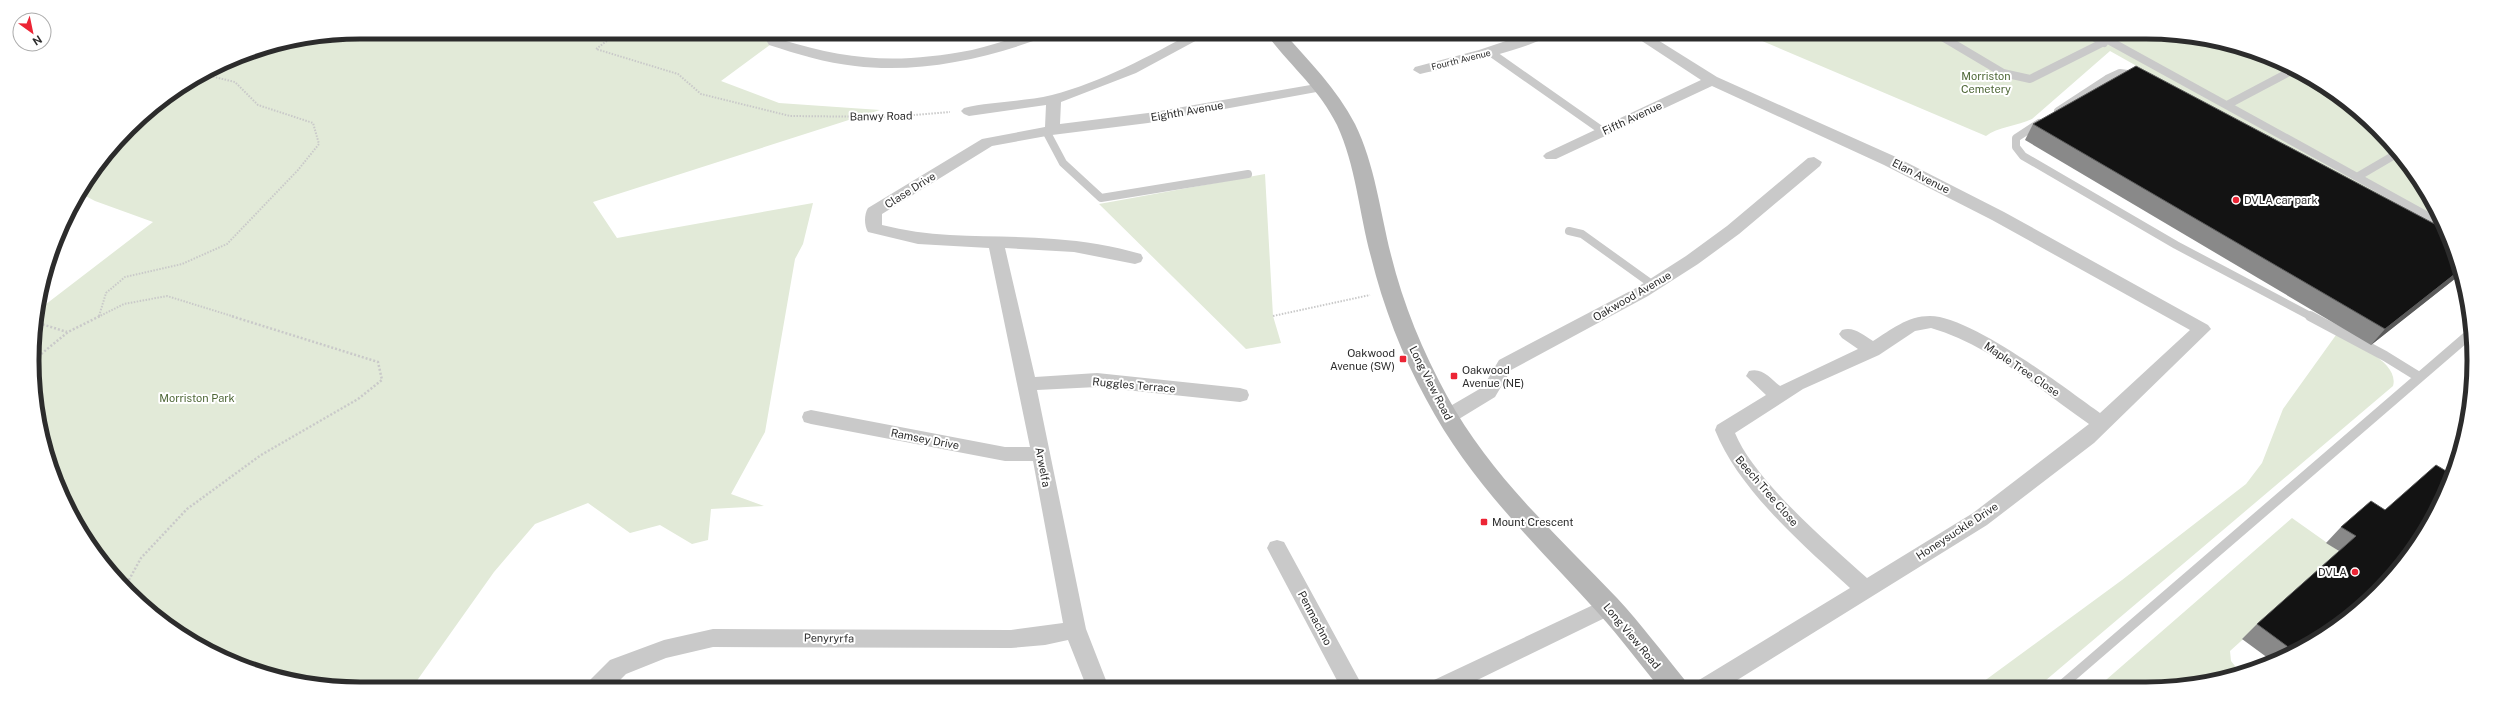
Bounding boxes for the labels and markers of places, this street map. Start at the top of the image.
place label: DVLA car park [2244,194,2318,206]
marker: DVLA car park [2231,195,2241,205]
place label: Oakwood Avenue (SW) [1330,347,1395,372]
marker: Oakwood Avenue (SW) [1398,354,1408,364]
place label: Oakwood Avenue (NE) [1462,364,1524,389]
marker: Oakwood Avenue (NE) [1449,371,1459,381]
place label: Mount Crescent [1492,516,1574,528]
marker: Mount Crescent [1479,517,1489,527]
place label: DVLA [2318,566,2347,578]
marker: DVLA [2350,567,2360,577]

